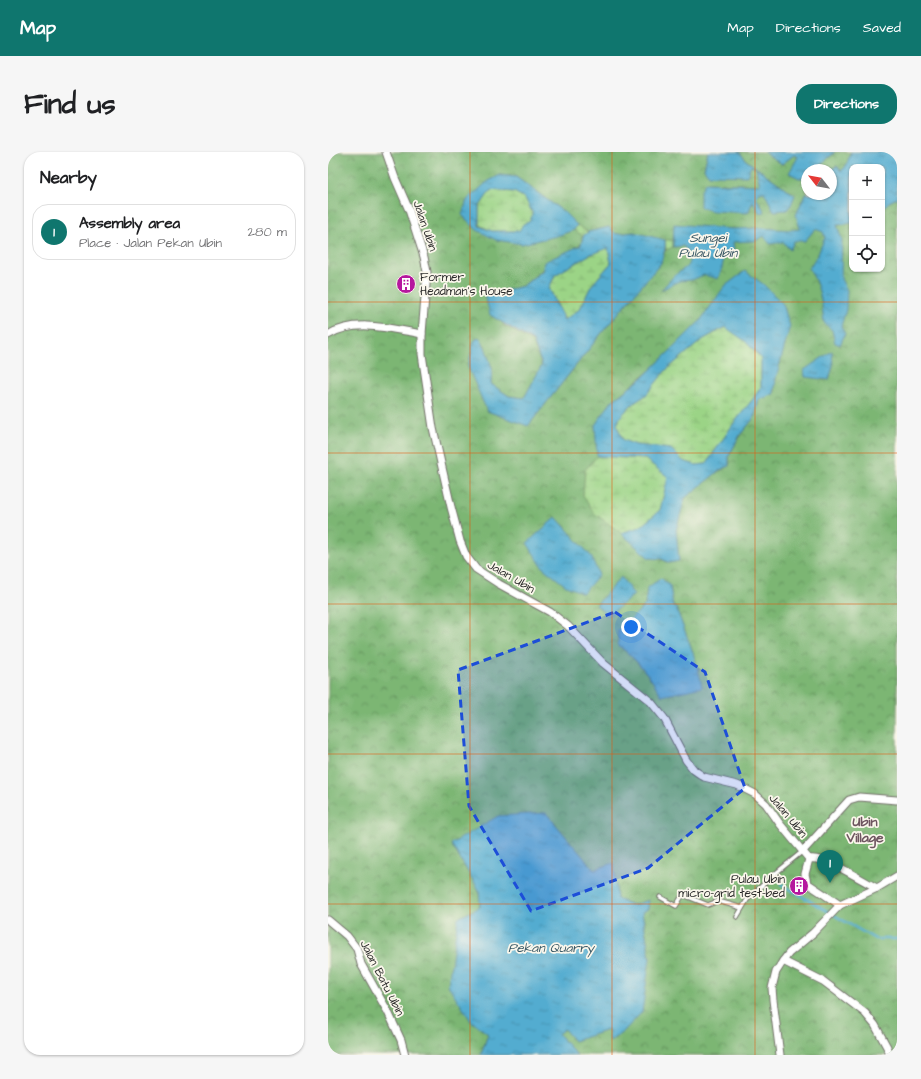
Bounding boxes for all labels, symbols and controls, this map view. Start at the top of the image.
text: Map [20,15,56,42]
text: Map [727,18,754,38]
text: Directions [776,18,841,38]
text: Saved [863,18,901,38]
button: Directions [796,84,897,124]
text: Find us [24,85,115,124]
north arrow [801,164,837,200]
map controls [849,164,885,272]
button: + [849,164,885,200]
text: Nearby [40,166,97,190]
street label: Jalan Ubin [408,198,442,254]
button: − [849,200,885,236]
text: Assembly area [79,213,180,234]
text: 1 [53,223,55,241]
text: 280 m [248,223,287,241]
water label: Sungei Pulau Ubin [679,229,739,262]
text: Place · Jalan Pekan Ubin [79,234,222,252]
button: locate [849,236,885,272]
place label: Former Headman's House [420,269,513,300]
building icon: Former Headman's House [395,273,417,295]
street label: Jalan Ubin [484,557,538,597]
your location [621,617,641,637]
street label: Jalan Ubin [765,790,811,842]
district label: Ubin Village [845,812,884,849]
pin: 1 [817,850,843,883]
place label: Pulau Ubin micro-grid test-bed [678,871,785,903]
building icon: Pulau Ubin micro-grid test-bed [788,875,810,897]
street label: Jalan Batu Ubin [356,937,408,1019]
water label: Pekan Quarry [508,939,596,958]

